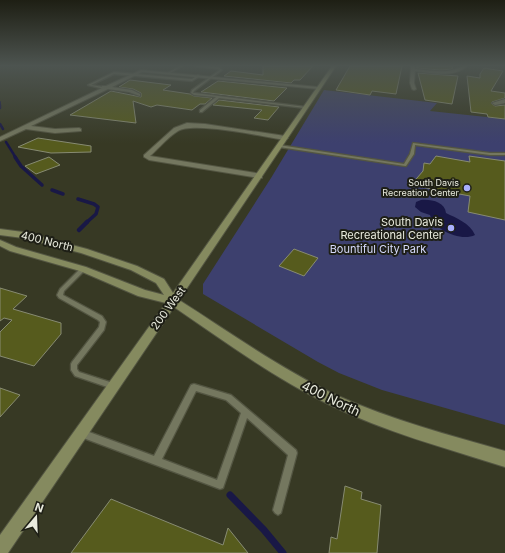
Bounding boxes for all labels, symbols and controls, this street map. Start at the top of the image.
place label: South Davis Recreation Center [382,177,460,198]
marker: South Davis Recreation Center [462,183,472,193]
place label: South Davis Recreational Center [340,215,443,242]
marker: South Davis Recreational Center [446,223,456,233]
street label: 400 North [19,228,75,254]
park label: Bountiful City Park [330,242,426,256]
street label: 200 West [148,283,189,332]
street label: 400 North [299,377,363,419]
north arrow [16,497,56,537]
text: N [33,500,46,516]

